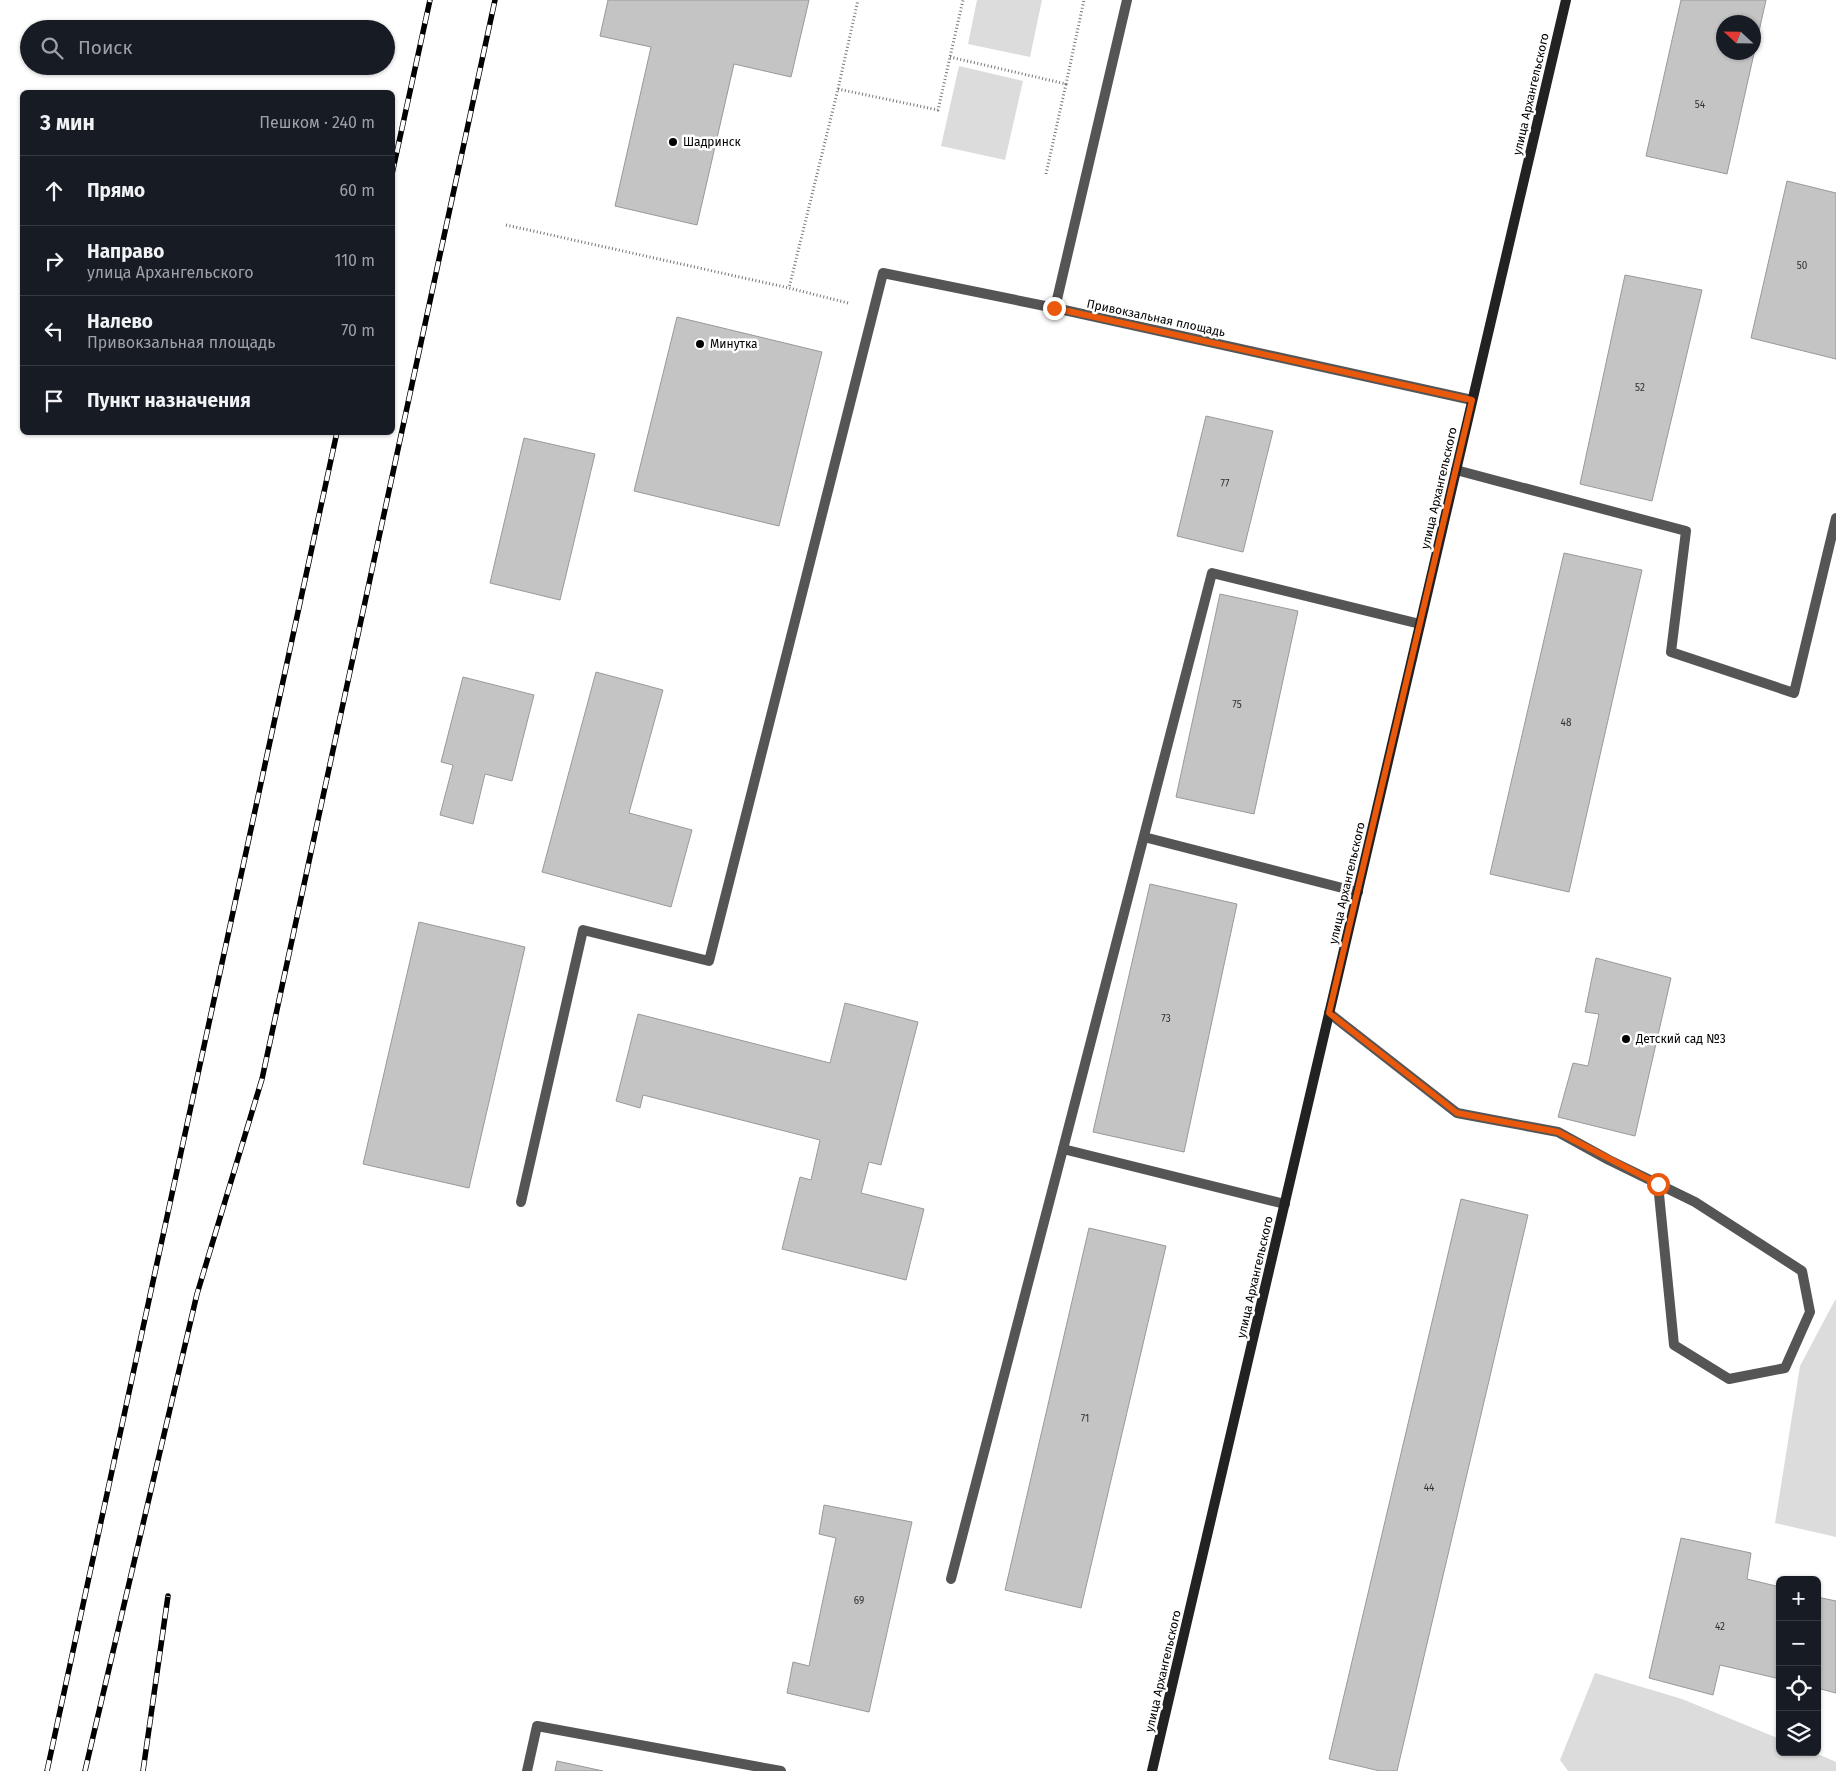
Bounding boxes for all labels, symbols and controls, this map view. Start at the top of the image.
north arrow [1716,15,1761,60]
search box [20,20,395,75]
street label: улица Архангельского [1510,32,1552,156]
icon: search [38,34,66,62]
text: Поиск [78,36,132,59]
house number: 54 [1695,99,1706,111]
text: 3 мин [40,110,95,136]
text: Пешком · 240 m [259,113,375,132]
place label: Шадринск [683,135,742,149]
marker: Шадринск [667,136,679,148]
icon: ahead [40,177,68,205]
text: Прямо [87,179,145,202]
text: 60 m [340,181,375,200]
text: Направо [87,240,164,263]
icon: right [40,247,68,275]
text: 110 m [334,251,375,270]
house number: 50 [1797,260,1808,272]
text: улица Архангельского [87,263,254,282]
street label: Привокзальная площадь [1085,296,1227,340]
route end [1043,297,1066,320]
text: Налево [87,310,153,333]
icon: left [40,317,68,345]
text: 70 m [341,321,375,340]
text: Привокзальная площадь [87,333,275,352]
place label: Минутка [710,337,758,351]
marker: Минутка [694,338,706,350]
house number: 52 [1635,382,1645,394]
icon: arrive [40,387,68,415]
text: Пункт назначения [87,389,251,412]
street label: улица Архангельского [1418,426,1460,550]
house number: 77 [1221,478,1230,490]
house number: 75 [1232,699,1242,711]
house number: 48 [1561,717,1572,729]
street label: улица Архангельского [1326,821,1368,945]
house number: 73 [1161,1013,1171,1025]
place label: Детский сад №3 [1635,1032,1726,1046]
marker: Детский сад №3 [1620,1033,1632,1045]
route start [1647,1173,1670,1196]
street label: улица Архангельского [1234,1215,1276,1339]
house number: 71 [1081,1413,1089,1425]
house number: 44 [1424,1482,1435,1494]
map controls [1776,1576,1821,1756]
button: + [1776,1576,1821,1621]
house number: 69 [854,1595,864,1607]
street label: улица Архангельского [1142,1609,1184,1733]
house number: 42 [1715,1621,1725,1633]
button: − [1776,1621,1821,1666]
button: locate [1776,1666,1821,1711]
button: layers [1776,1711,1821,1756]

